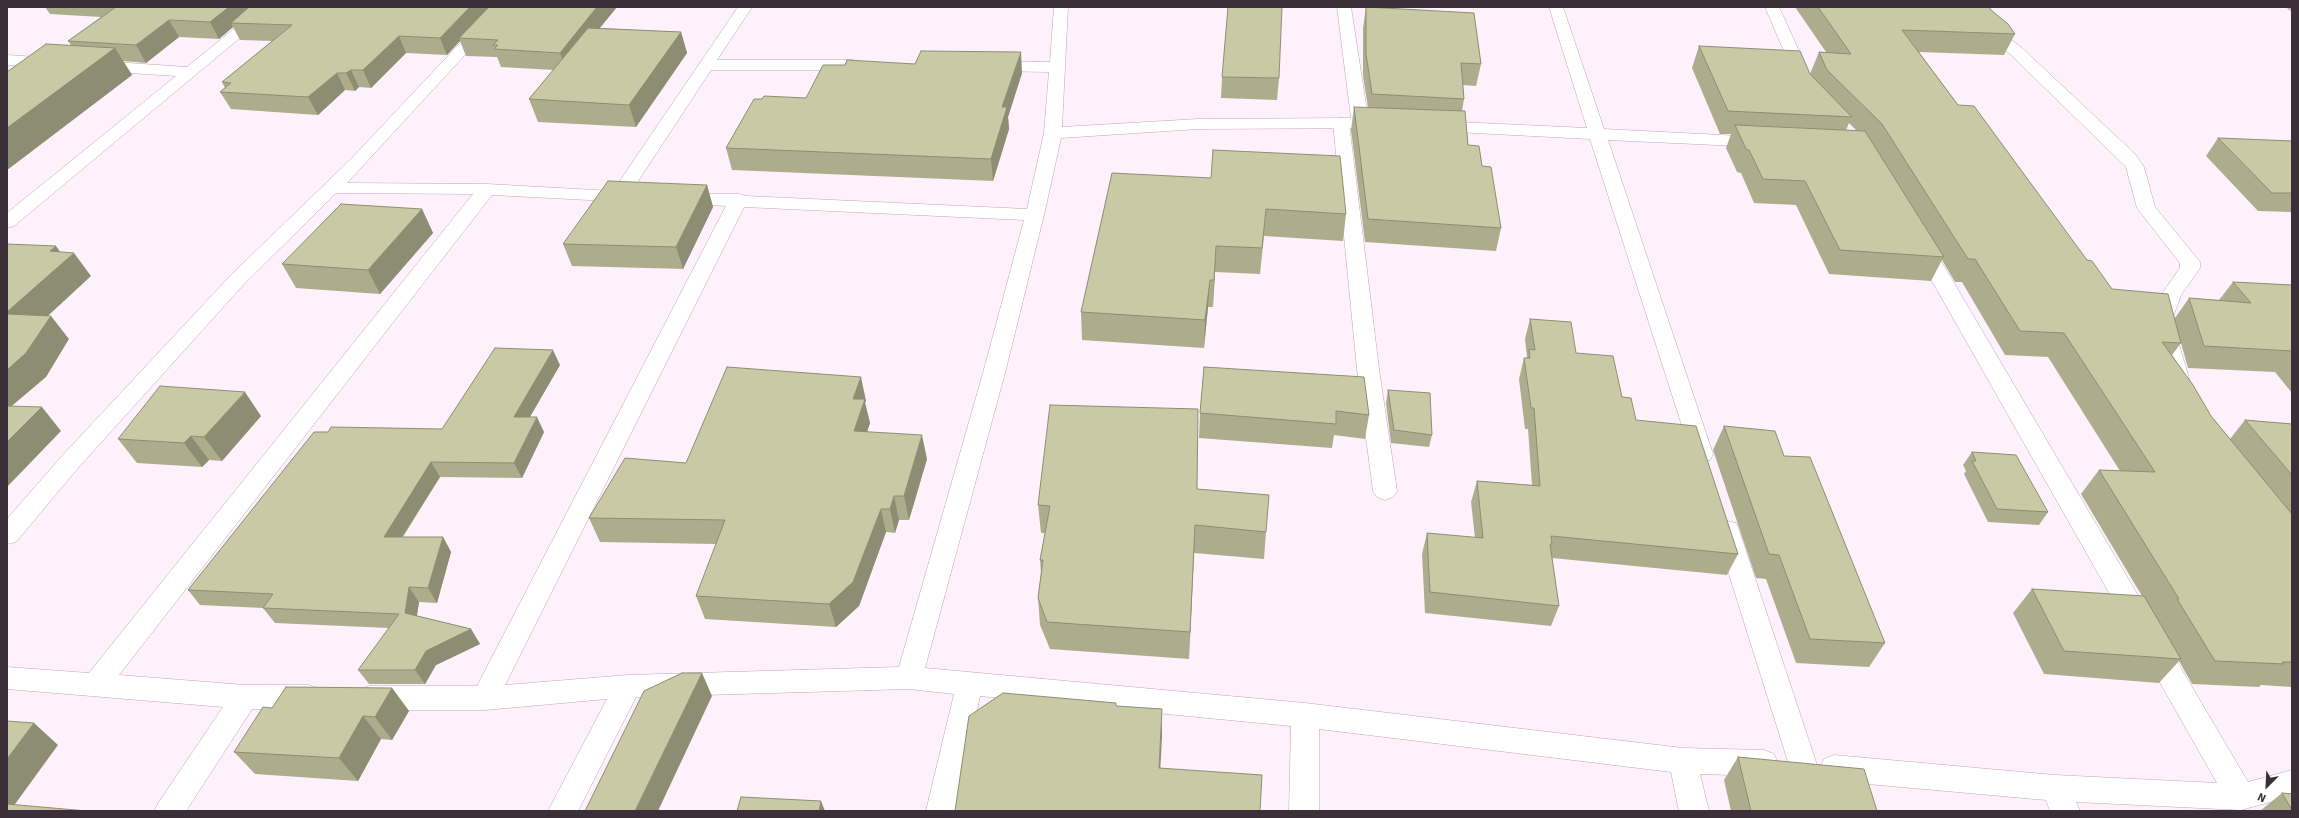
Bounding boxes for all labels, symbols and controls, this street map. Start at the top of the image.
north arrow [2247,766,2287,806]
text: N [2256,790,2268,805]

